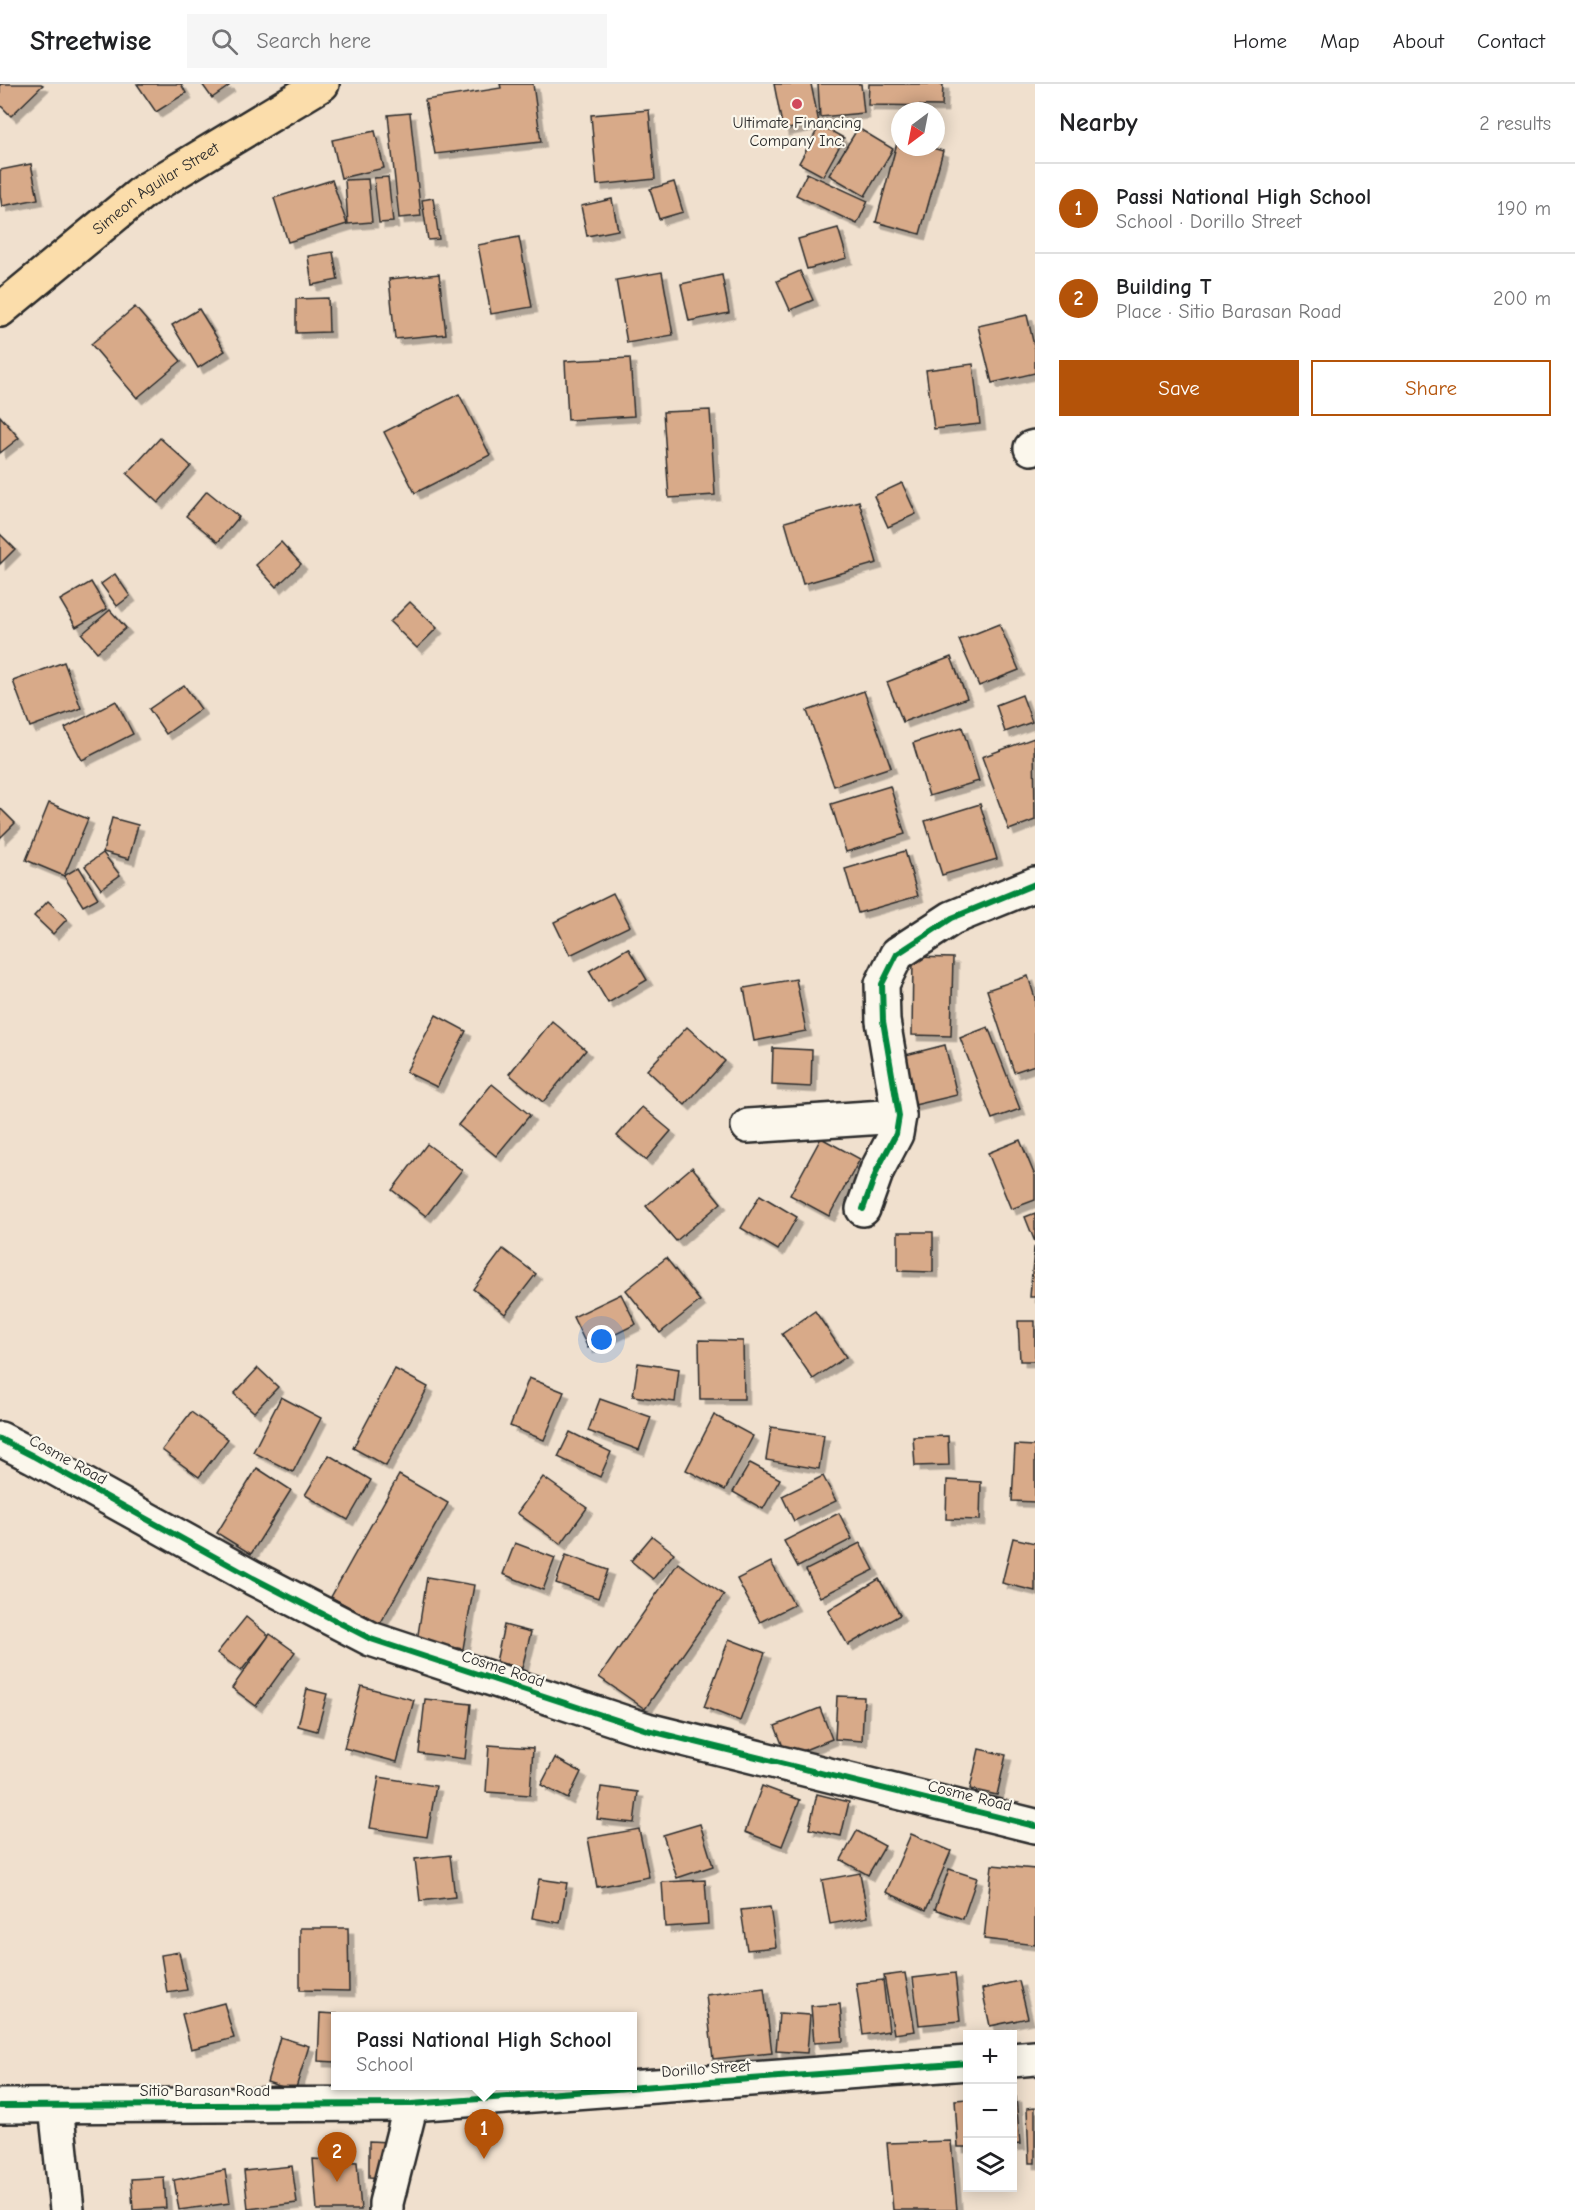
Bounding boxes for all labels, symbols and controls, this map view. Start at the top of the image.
search box [187,14,607,68]
text: Streetwise [30,25,151,57]
icon: search [208,25,241,58]
text: Search here [256,28,371,54]
text: Home [1233,29,1287,53]
text: Map [1320,29,1360,53]
text: About [1393,29,1444,53]
text: Contact [1477,29,1545,53]
marker: Ultimate Financing Company Inc. [790,97,804,111]
north arrow [891,102,945,156]
text: Nearby [1059,108,1138,138]
text: 2 results [1479,112,1551,135]
place label: Ultimate Financing Company Inc. [732,114,862,150]
street label: Simeon Aguilar Street [89,139,223,238]
text: Passi National High School [1116,184,1371,210]
text: 1 [1075,197,1082,220]
text: 190 m [1497,197,1551,220]
text: School · Dorillo Street [1116,210,1302,233]
text: Building T [1116,274,1212,300]
text: 2 [1074,287,1083,310]
text: 200 m [1493,287,1551,310]
text: Place · Sitio Barasan Road [1116,300,1342,323]
button: Save [1059,360,1299,416]
button: Share [1311,360,1551,416]
your location [587,1325,616,1354]
street label: Cosme Road [26,1431,110,1489]
street label: Cosme Road [459,1647,547,1691]
street label: Cosme Road [926,1777,1014,1815]
popup [331,2012,637,2090]
text: Passi National High School [356,2027,612,2053]
map controls [963,2030,1017,2192]
button: + [963,2030,1017,2084]
text: School [356,2053,413,2076]
street label: Dorillo Street [661,2057,752,2081]
street label: Sitio Barasan Road [140,2082,270,2100]
button: − [963,2084,1017,2138]
pin: 1 [464,2110,504,2159]
pin: 2 [318,2132,356,2182]
button: layers [963,2138,1017,2192]

